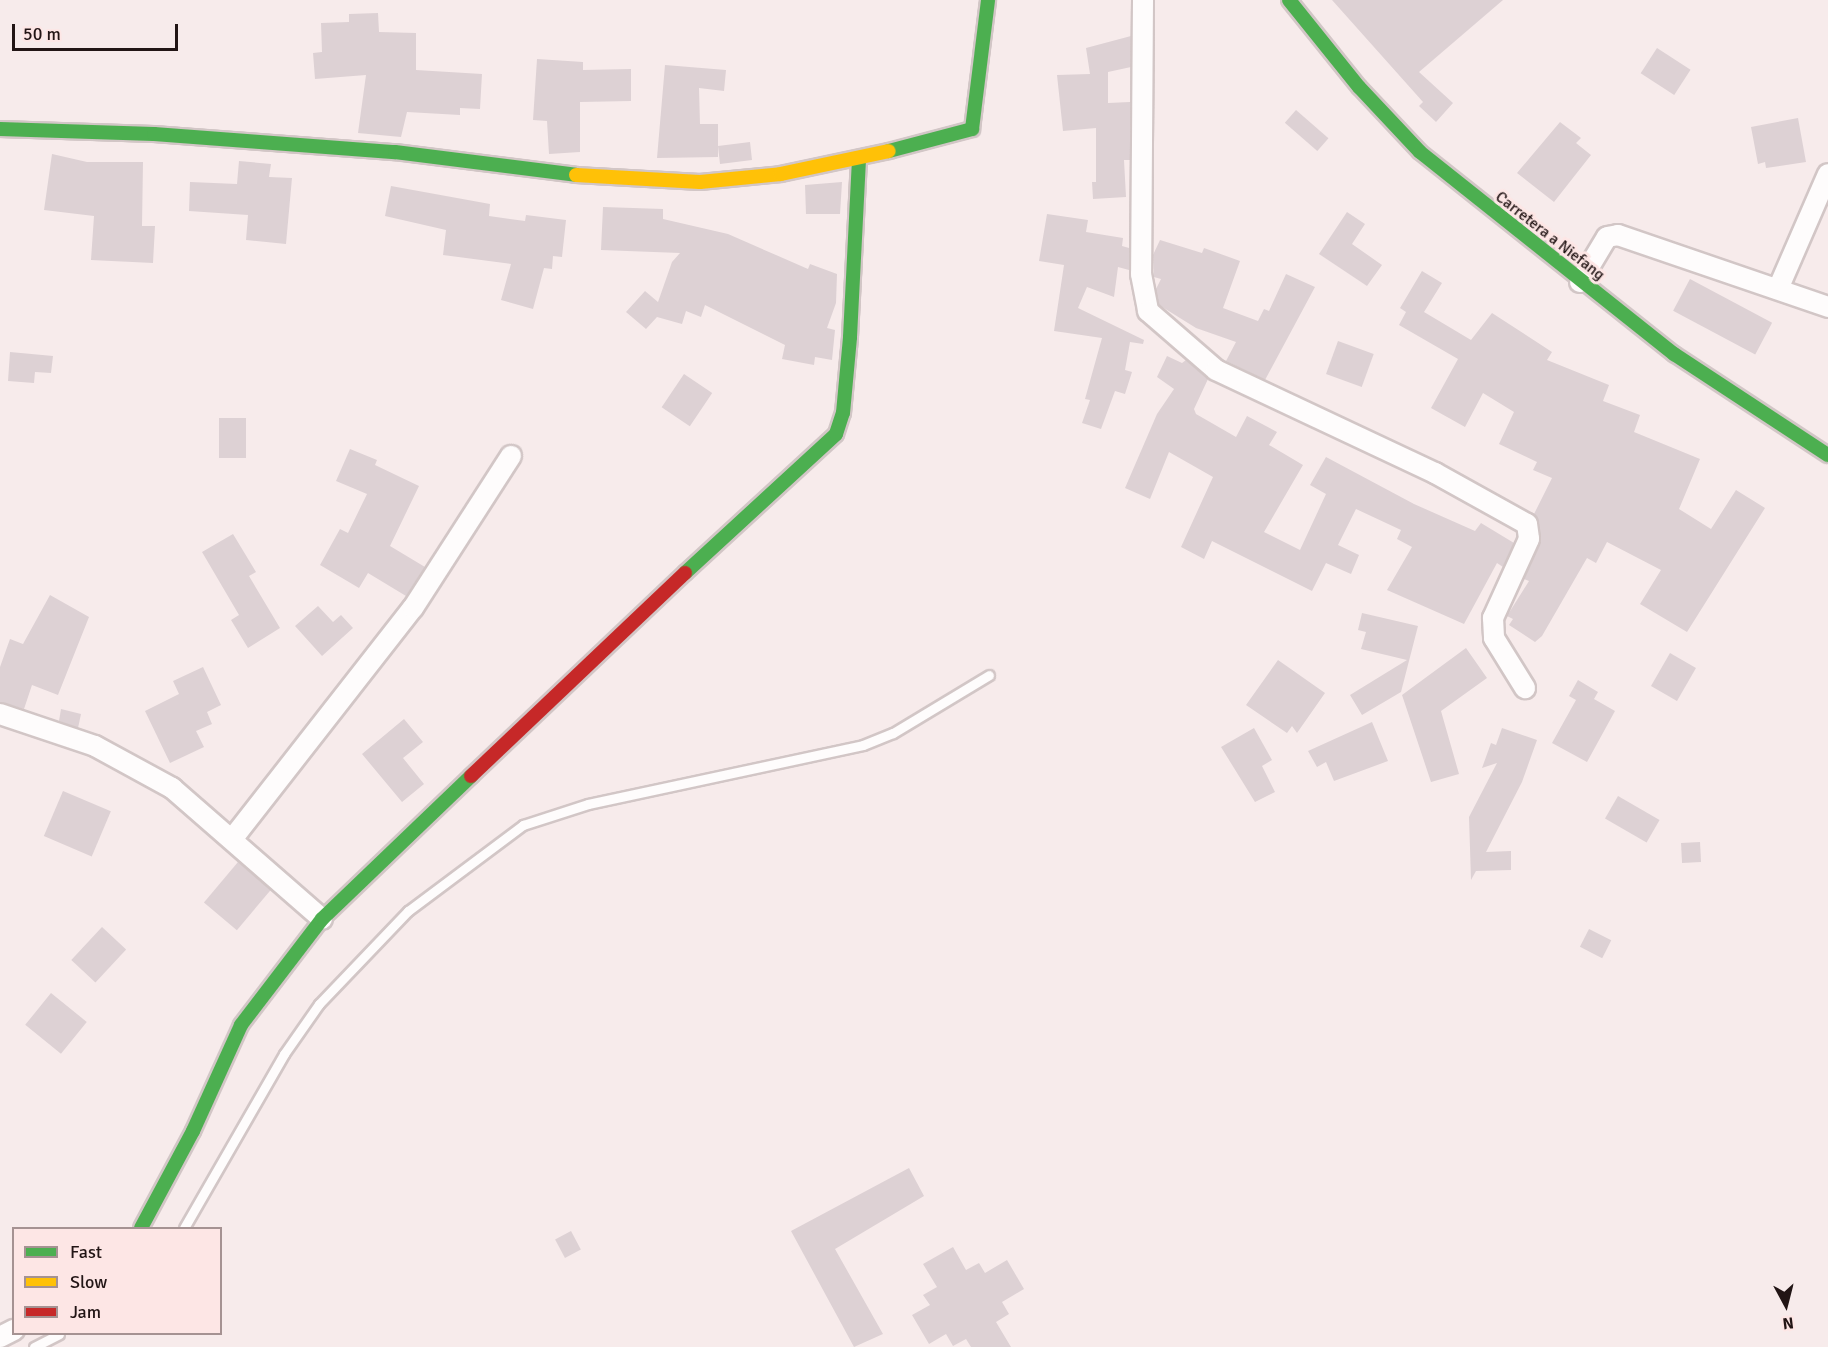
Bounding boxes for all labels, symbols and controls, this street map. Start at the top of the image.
scale bar [15,12,182,50]
text: 50 m [23,23,61,45]
street label: Carretera a Niefang [1491,187,1609,285]
legend [12,1227,222,1335]
text: Fast [70,1241,102,1263]
text: Slow [70,1271,107,1293]
north arrow [1756,1275,1816,1335]
text: Jam [70,1301,101,1323]
text: N [1781,1312,1795,1333]

